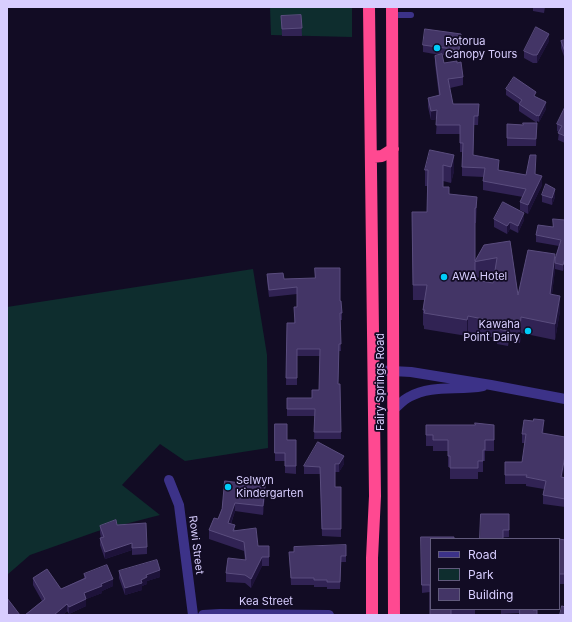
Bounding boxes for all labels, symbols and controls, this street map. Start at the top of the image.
place label: Rotorua Canopy Tours [445,35,517,61]
marker: Rotorua Canopy Tours [432,43,442,53]
place label: AWA Hotel [452,270,507,284]
marker: AWA Hotel [439,272,449,282]
place label: Kawaha Point Dairy [463,318,520,344]
marker: Kawaha Point Dairy [523,326,533,336]
street label: Fairy Springs Road [374,333,388,431]
place label: Selwyn Kindergarten [236,474,303,500]
marker: Selwyn Kindergarten [223,482,233,492]
street label: Rowi Street [186,515,206,575]
legend [430,538,560,610]
text: Road [468,547,497,562]
text: Park [468,567,494,582]
text: Building [468,587,513,602]
street label: Kea Street [239,595,293,609]

